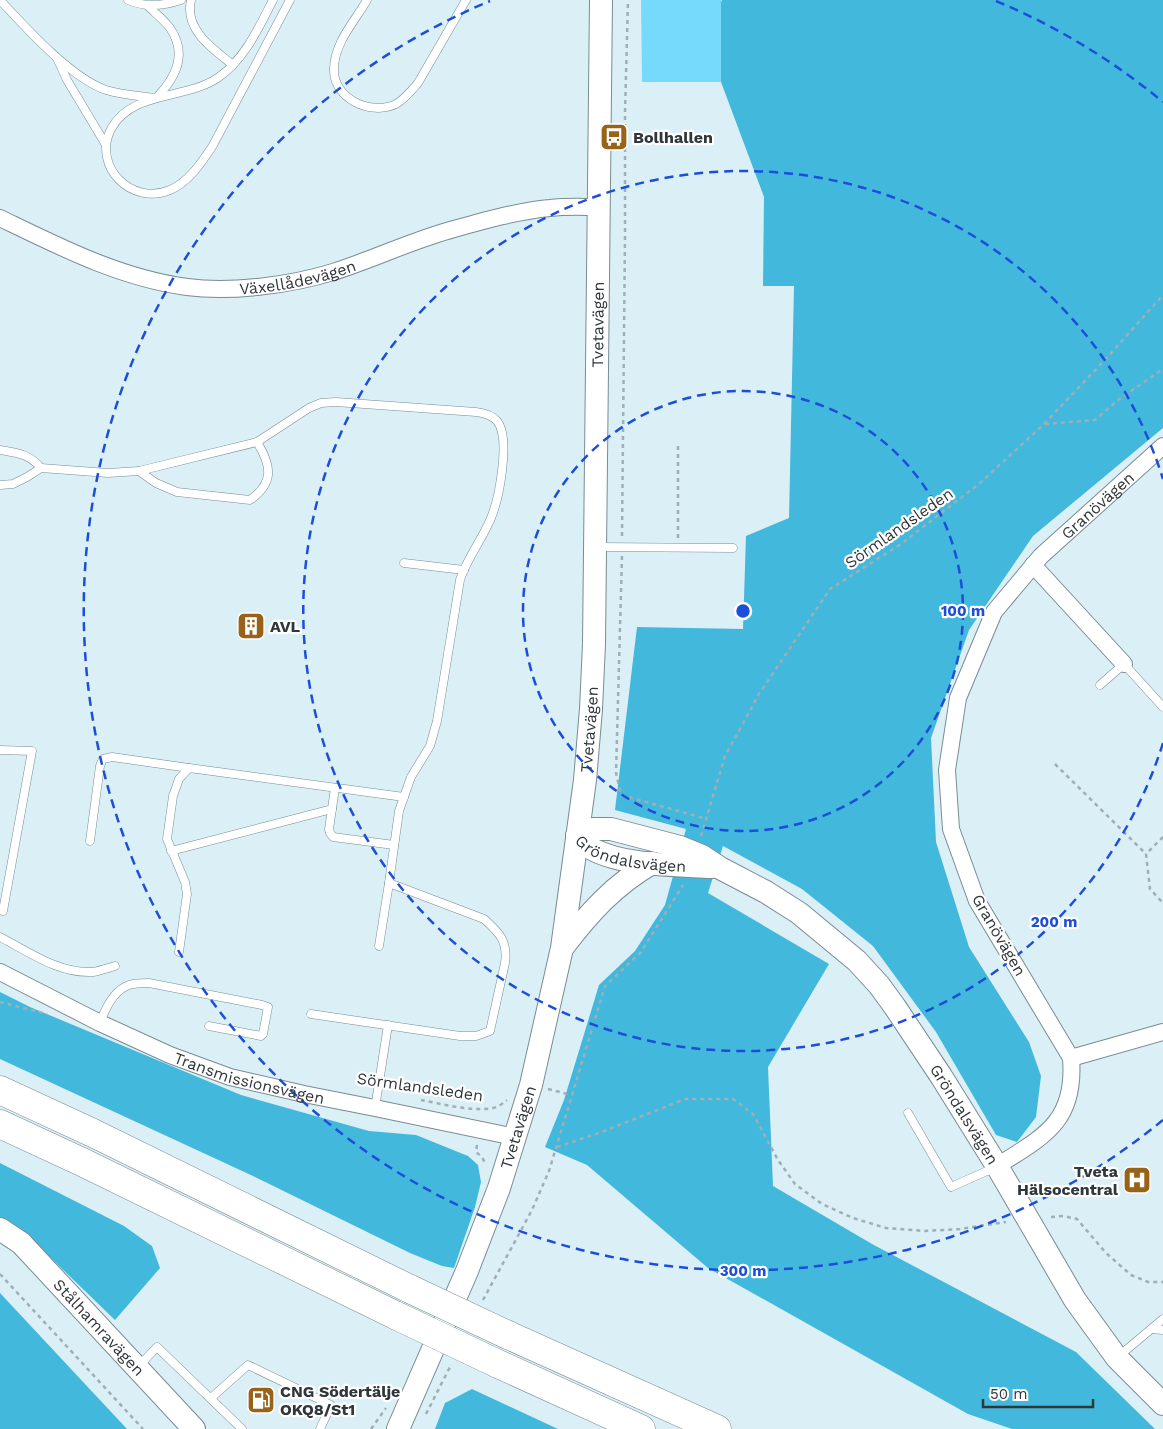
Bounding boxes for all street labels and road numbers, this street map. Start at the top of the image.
street label: Växellådevägen [239,255,358,298]
street label: Tvetavägen [588,281,607,368]
street label: Granövägen [1057,467,1138,543]
street label: Sörmlandsleden [841,484,957,572]
street label: Tvetavägen [576,686,602,773]
street label: Gröndalsvägen [572,830,687,875]
street label: Granövägen [968,891,1030,979]
street label: Transmissionsvägen [171,1048,326,1107]
street label: Gröndalsvägen [926,1060,1003,1168]
street label: Sörmlandsleden [356,1069,484,1105]
street label: Tvetavägen [496,1083,540,1171]
street label: Stålhamravägen [50,1275,149,1379]

